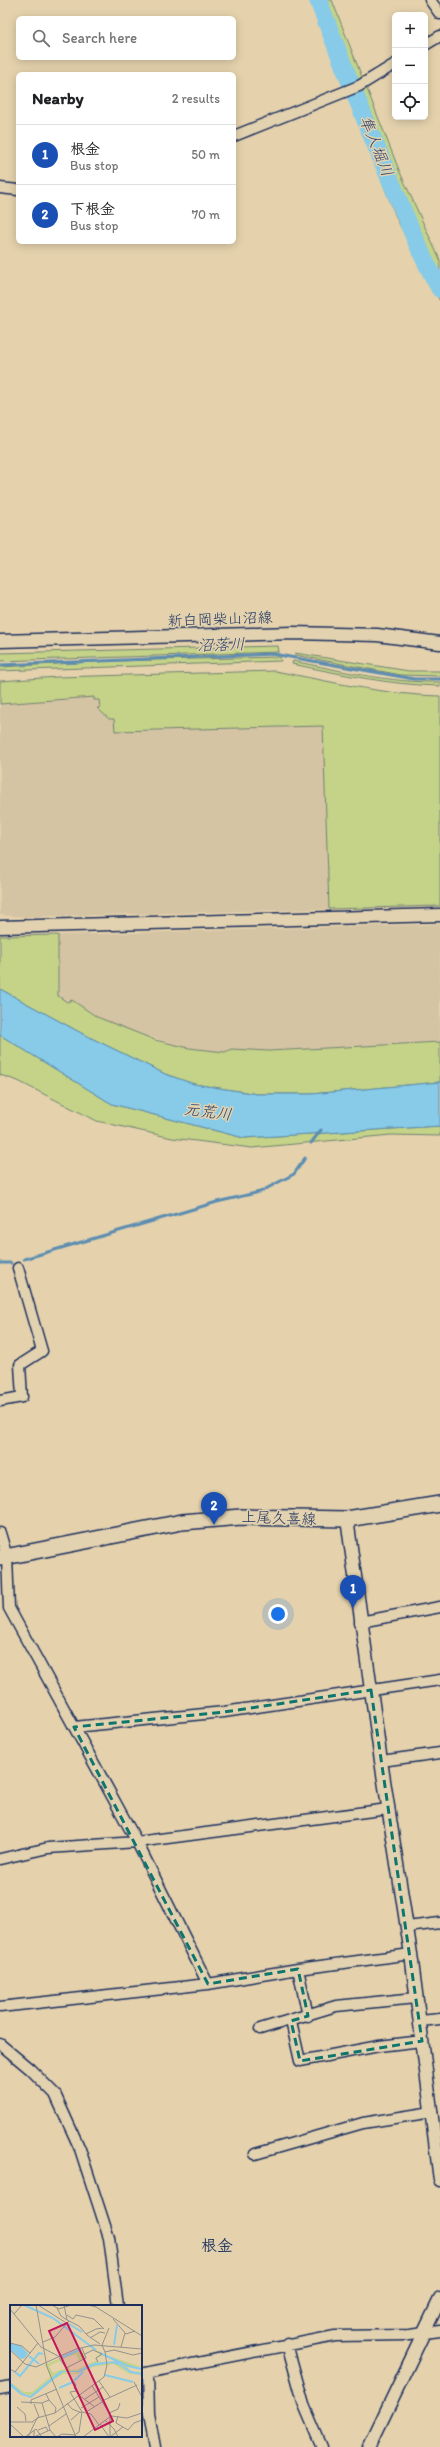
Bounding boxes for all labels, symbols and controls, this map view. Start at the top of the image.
map controls [392,12,428,120]
button: + [392,12,428,48]
search box [16,16,236,60]
icon: search [30,27,52,49]
text: Search here [62,29,137,47]
button: − [392,48,428,84]
button: locate [392,84,428,120]
text: Nearby [32,88,84,108]
text: 2 results [172,91,220,106]
water label: 隼人堀川 [356,113,397,179]
text: 根金 [70,140,100,158]
text: 1 [42,147,48,162]
text: 50 m [191,147,220,162]
text: Bus stop [70,158,118,173]
text: 下根金 [70,200,115,218]
text: 2 [42,207,48,222]
text: 70 m [192,207,220,222]
text: Bus stop [70,218,118,233]
street label: 新白岡柴山沼線 [167,608,273,630]
water label: 沼落川 [197,634,245,655]
water label: 元荒川 [183,1099,233,1124]
pin: 2 [201,1492,227,1525]
street label: 上尾久喜線 [241,1508,317,1528]
pin: 1 [340,1575,366,1608]
your location [268,1604,288,1624]
district label: 根金 [201,2236,233,2255]
inset map [10,2305,142,2437]

